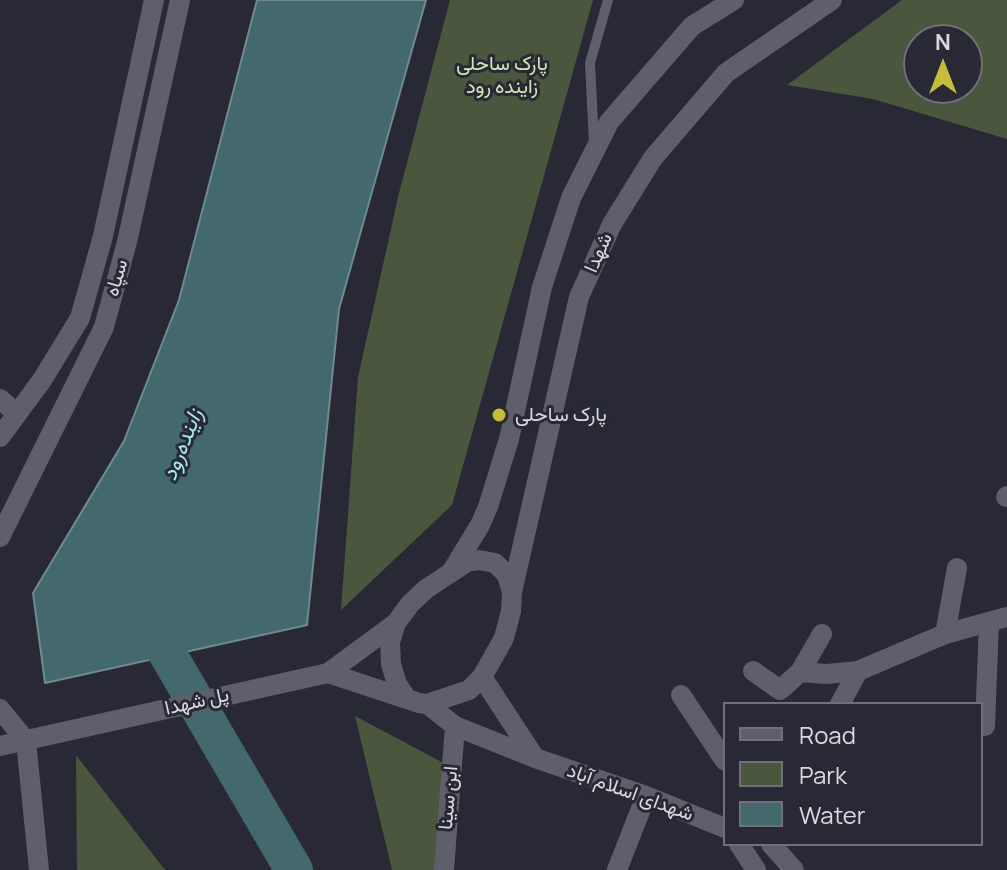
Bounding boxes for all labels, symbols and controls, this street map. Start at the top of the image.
north arrow [903,24,983,104]
text: N [935,27,951,57]
park label: پارک ساحلی زاینده رود [456,52,548,99]
street label: شهدا [580,229,618,277]
street label: سپاه [100,257,134,299]
place label: پارک ساحلی [515,403,607,427]
water label: زاینده‌رود [157,405,209,485]
marker: پارک ساحلی [490,406,508,424]
street label: پل شهدا [162,683,232,721]
legend [723,702,983,846]
text: Road [799,718,856,751]
text: Park [799,758,847,791]
street label: شهدای اسلام آباد [563,759,697,827]
street label: ابن سینا [434,765,464,831]
text: Water [799,798,866,831]

